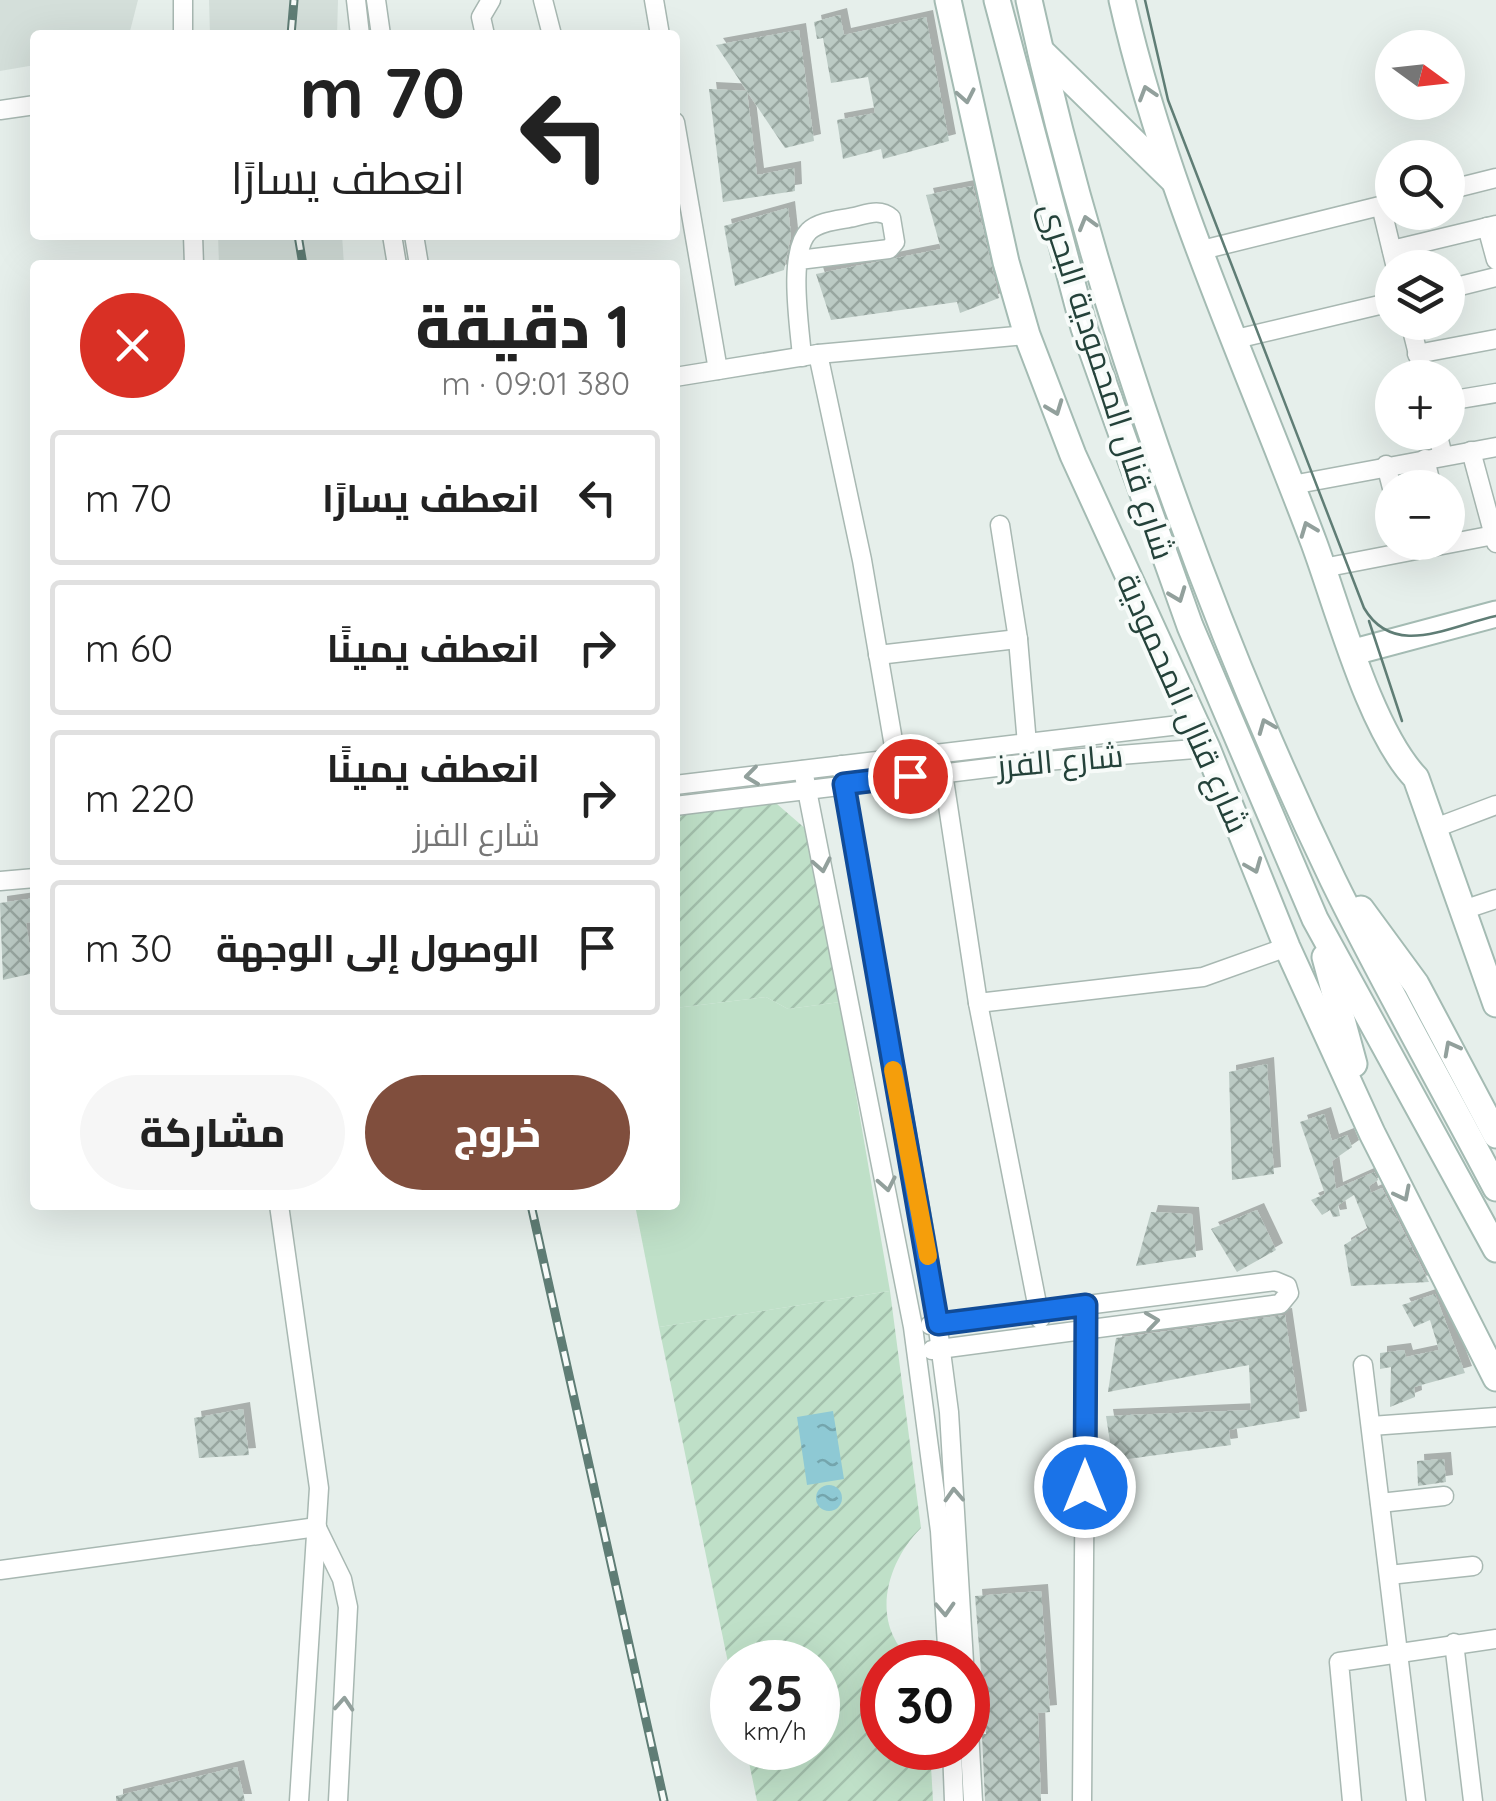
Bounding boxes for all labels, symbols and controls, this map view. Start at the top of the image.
north arrow [1375,30,1465,120]
map controls [1375,30,1465,560]
text: 70 m [299,48,465,136]
icon: left [500,70,630,200]
one-way arrow [1138,85,1159,102]
one-way arrow [955,88,976,104]
button: search [1375,140,1465,230]
text: انعطف يسارًا [231,149,465,205]
street label: شارع قنال المحمودية البحرى [1028,197,1185,565]
one-way arrow [1078,214,1099,232]
button: layers [1375,250,1465,340]
text: 1 دقيقة [416,288,630,363]
button: close [80,293,185,398]
button: + [1375,360,1465,450]
text: 380 m · 09:01 [441,363,630,403]
one-way arrow [1043,398,1063,416]
icon: left [570,470,625,525]
button: − [1375,470,1465,560]
text: 70 m [85,474,172,522]
text: انعطف يسارًا [322,474,540,522]
one-way arrow [1300,522,1320,539]
street label: شارع قنال المحمودية [1106,567,1259,840]
one-way arrow [1166,585,1186,603]
icon: right [570,620,625,675]
text: 60 m [85,624,173,672]
text: انعطف يمينًا [327,624,540,672]
one-way arrow [1258,719,1278,737]
pin [868,734,953,819]
street label: شارع الفرز [993,735,1125,789]
text: انعطف يمينًا [327,744,540,792]
icon: arrive [883,749,938,804]
one-way arrow [743,765,759,786]
icon: right [570,770,625,825]
text: 220 m [85,774,195,822]
text: شارع الفرز [413,814,540,854]
one-way arrow [810,856,831,873]
one-way arrow [1243,856,1263,874]
icon: arrive [570,920,625,975]
text: 30 m [85,924,173,972]
text: الوصول إلى الوجهة [216,924,540,972]
one-way arrow [1444,1041,1463,1059]
button: مشاركة [80,1075,345,1190]
button: خروج [365,1075,630,1190]
one-way arrow [875,1175,896,1192]
one-way arrow [1391,1184,1411,1202]
one-way arrow [1145,1311,1161,1332]
position arrow [1033,1435,1137,1539]
one-way arrow [944,1487,965,1503]
one-way arrow [934,1602,955,1618]
speed limit sign: 30 [860,1640,990,1770]
text: 25 [746,1661,804,1724]
one-way arrow [333,1695,354,1711]
text: km/h [743,1715,807,1746]

